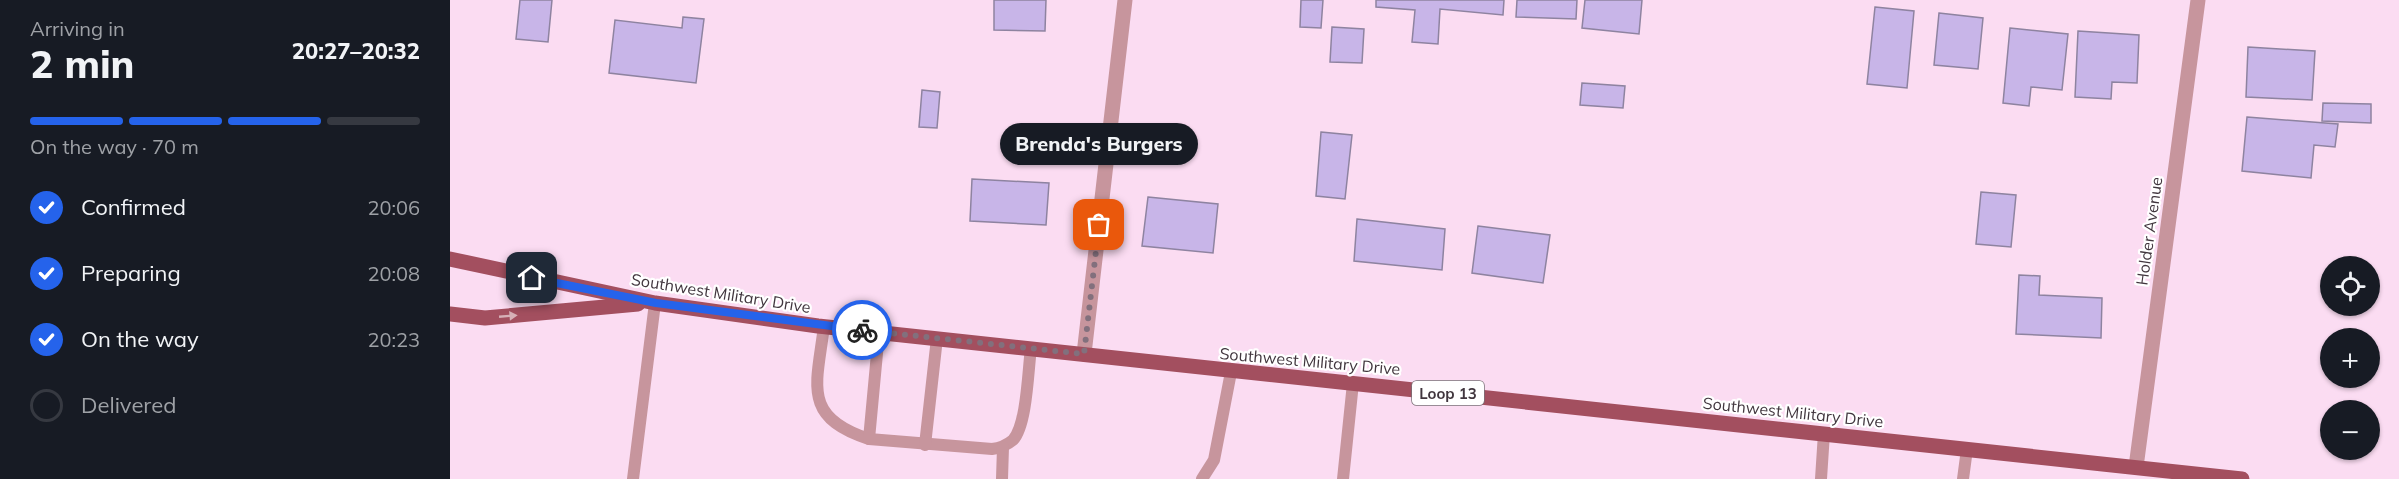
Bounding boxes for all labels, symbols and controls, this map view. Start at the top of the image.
text: Arriving in [30,16,125,41]
text: 20:27–20:32 [292,37,420,65]
text: 2 min [30,39,135,88]
callout: Brenda's Burgers [1000,123,1198,165]
text: Brenda's Burgers [1015,131,1183,156]
text: On the way · 70 m [30,134,199,159]
street label: Holder Avenue [2131,176,2167,286]
icon: check [30,191,63,224]
text: Confirmed [81,193,186,221]
text: 20:06 [367,195,420,220]
pin [1073,199,1124,250]
icon: bag [1082,208,1115,241]
pin [506,252,557,303]
map controls [2320,256,2380,460]
button: locate [2320,256,2380,316]
icon: check [30,257,63,290]
text: Preparing [81,259,181,287]
text: 20:08 [367,261,420,286]
icon: home [515,261,548,294]
street label: Southwest Military Drive [630,269,812,317]
courier [832,300,892,360]
one-way arrow [499,311,518,321]
icon: bike [846,314,879,347]
icon: check [30,323,63,356]
text: On the way [81,325,199,353]
text: 20:23 [367,327,420,352]
button: + [2320,328,2380,388]
street label: Southwest Military Drive [1219,343,1401,379]
road number: Loop 13 [1412,381,1484,405]
text: Delivered [81,391,176,419]
street label: Southwest Military Drive [1702,393,1884,431]
button: − [2320,400,2380,460]

